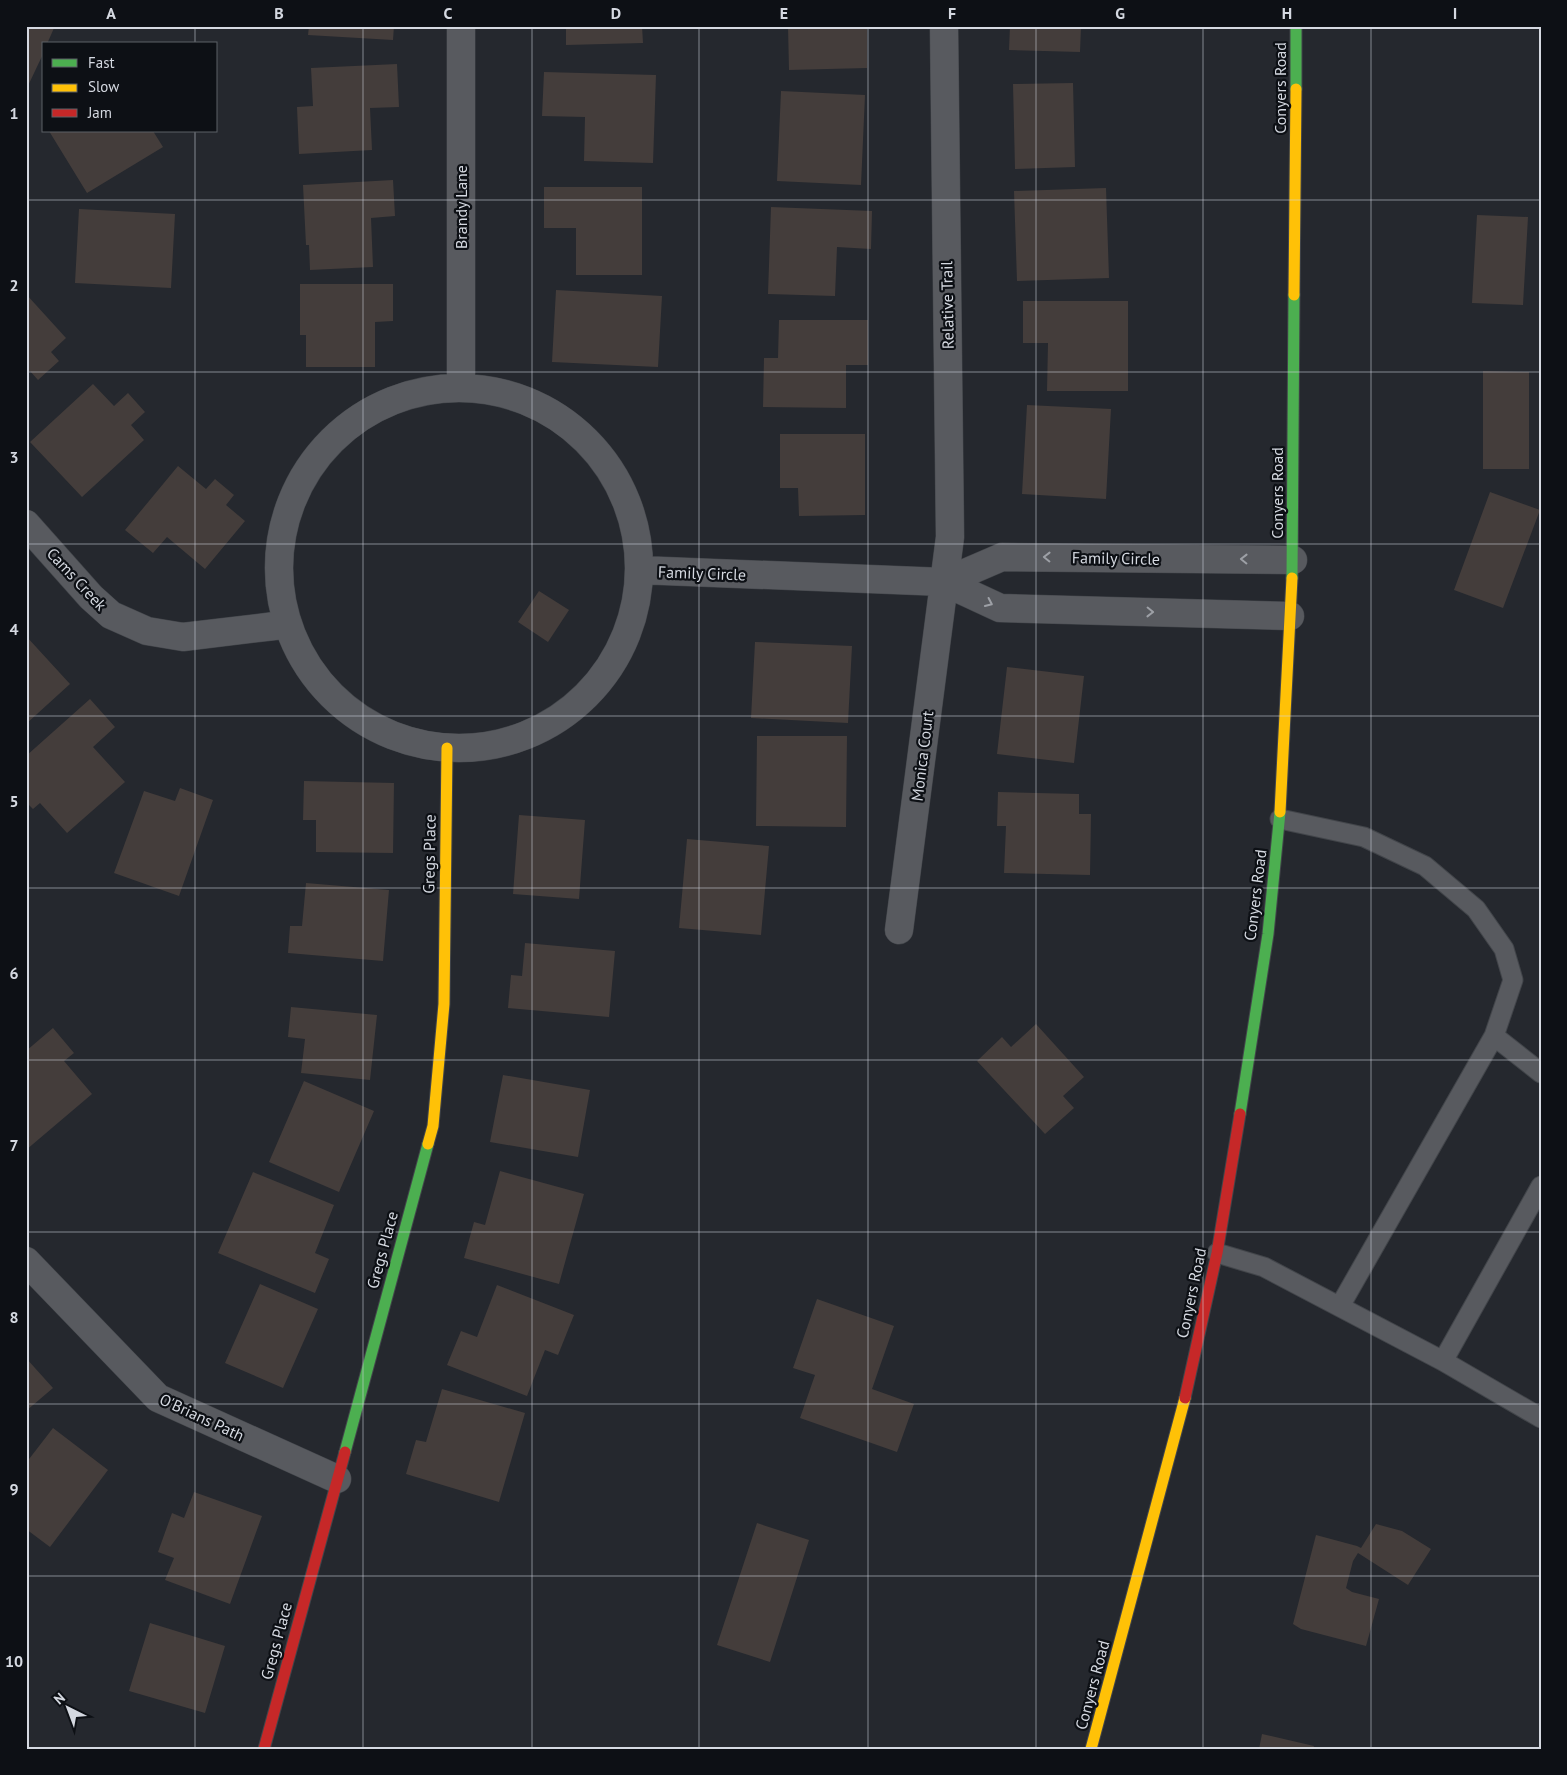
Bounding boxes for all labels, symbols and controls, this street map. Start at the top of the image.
text: A [106,3,116,23]
text: B [274,3,284,23]
text: C [444,3,453,23]
text: D [611,3,621,23]
text: E [780,3,788,23]
text: F [948,3,956,23]
text: G [1115,3,1125,23]
text: H [1282,3,1292,23]
text: I [1453,3,1457,23]
legend [42,42,218,132]
street label: Conyers Road [1270,42,1290,134]
text: Fast [88,53,115,72]
text: Slow [88,77,119,96]
text: 1 [9,103,19,123]
text: Jam [87,103,112,122]
street label: Brandy Lane [451,165,471,249]
street label: Relative Trail [936,260,958,349]
text: 2 [9,275,19,295]
text: 3 [9,447,19,467]
street label: Conyers Road [1267,447,1287,539]
street label: Cams Creek [43,543,111,615]
street label: Family Circle [1072,547,1160,569]
one-way arrow [1042,552,1050,562]
one-way arrow [1240,554,1248,564]
street label: Family Circle [658,561,746,585]
one-way arrow [984,596,993,607]
one-way arrow [1146,607,1154,617]
text: 4 [9,619,19,639]
street label: Monica Court [907,709,938,802]
text: 5 [9,791,19,811]
street label: Gregs Place [418,814,440,894]
street label: Conyers Road [1239,848,1271,942]
text: 6 [9,963,19,983]
text: 7 [9,1135,19,1155]
street label: Gregs Place [362,1209,402,1291]
street label: Conyers Road [1172,1246,1210,1340]
text: 8 [9,1307,19,1327]
street label: O'Brians Path [157,1389,247,1445]
text: 9 [9,1479,19,1499]
street label: Gregs Place [256,1600,296,1682]
street label: Conyers Road [1070,1638,1114,1732]
text: 10 [5,1651,23,1671]
north arrow [42,1682,92,1732]
text: N [50,1689,69,1708]

